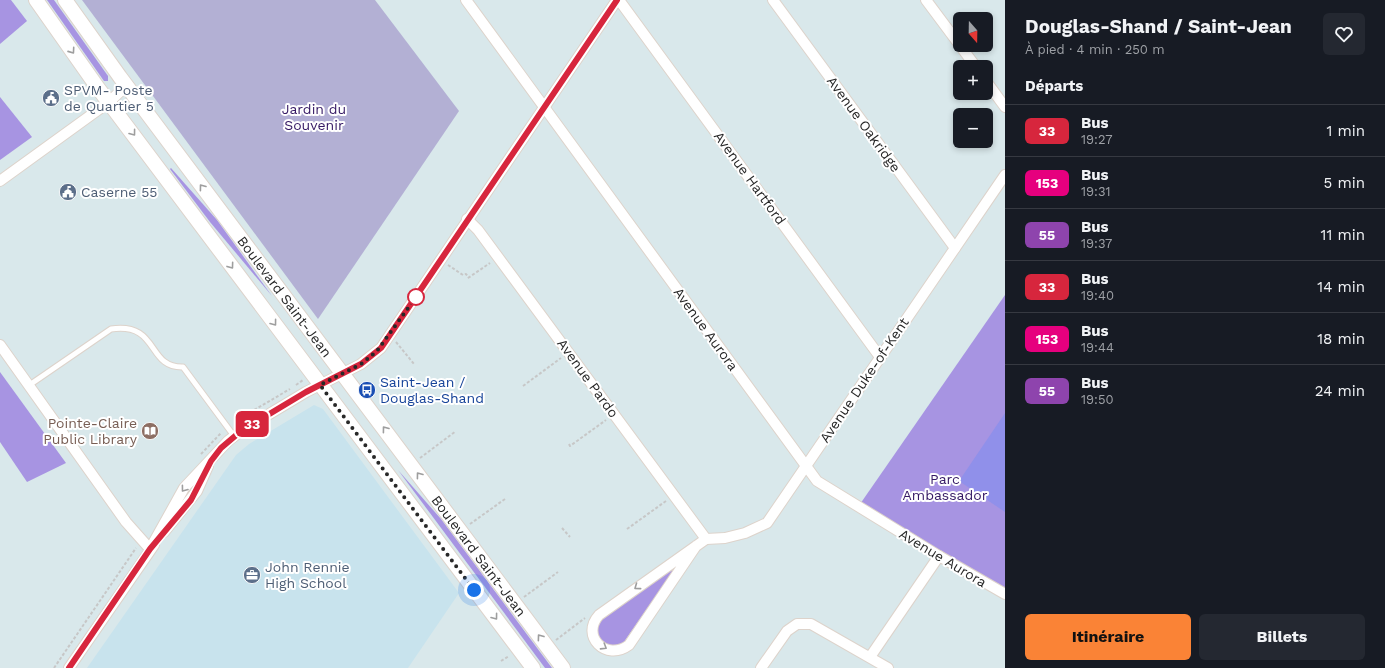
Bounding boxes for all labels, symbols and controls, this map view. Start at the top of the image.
north arrow [953,12,993,52]
map controls [953,12,993,148]
button: heart [1323,13,1365,55]
text: Douglas-Shand / Saint-Jean [1025,15,1292,38]
text: À pied · 4 min · 250 m [1025,42,1165,57]
one-way arrow [67,47,74,54]
button: + [953,60,993,100]
street label: Avenue Oakridge [824,73,904,175]
text: Départs [1025,77,1083,95]
place label: SPVM- Poste de Quartier 5 [64,82,154,114]
public building icon: SPVM- Poste de Quartier 5 [41,88,61,108]
park label: Jardin du Souvenir [282,101,346,133]
button: − [953,108,993,148]
text: Bus [1081,114,1109,132]
text: 1 min [1326,122,1365,140]
text: 33 [1039,123,1055,139]
street label: Avenue Hartford [711,128,789,228]
one-way arrow [128,129,135,136]
text: 19:27 [1081,132,1113,147]
text: Bus [1081,166,1109,184]
text: 5 min [1324,174,1365,192]
text: 153 [1036,175,1058,191]
public building icon: Caserne 55 [58,182,78,202]
place label: Caserne 55 [81,184,158,200]
one-way arrow [200,184,207,191]
text: 19:31 [1081,184,1111,199]
text: Bus [1081,218,1109,236]
text: 11 min [1321,226,1365,244]
text: 55 [1039,227,1055,243]
street label: Boulevard Saint-Jean [234,233,335,360]
text: 19:37 [1081,236,1112,251]
one-way arrow [226,261,233,268]
text: Bus [1081,270,1109,288]
text: 14 min [1317,278,1365,296]
text: 33 [1039,279,1055,295]
street label: Avenue Aurora [670,284,742,374]
unlabelled marker [407,288,425,306]
text: 19:40 [1081,288,1114,303]
street label: Avenue Duke-of-Kent [816,314,912,445]
one-way arrow [269,318,276,325]
text: Bus [1081,322,1109,340]
text: 18 min [1317,330,1365,348]
text: 153 [1036,331,1058,347]
street label: Avenue Pardo [554,336,622,420]
text: 19:44 [1081,340,1114,355]
place label: Saint-Jean / Douglas-Shand [380,374,484,406]
text: Bus [1081,374,1109,392]
bus stop icon: Saint-Jean / Douglas-Shand [357,380,377,400]
text: 24 min [1315,382,1365,400]
text: 55 [1039,383,1055,399]
text: 19:50 [1081,392,1114,407]
line badge: 33 [234,411,270,437]
place label: Pointe-Claire Public Library [43,415,138,447]
text: 33 [244,416,260,432]
library icon: Pointe-Claire Public Library [140,421,160,441]
one-way arrow [382,426,389,433]
park label: Parc Ambassador [903,471,988,503]
one-way arrow [417,473,424,480]
one-way arrow [182,484,189,491]
street label: Boulevard Saint-Jean [428,492,529,619]
street label: Avenue Aurora [897,526,990,590]
place label: John Rennie High School [265,559,350,591]
office icon: John Rennie High School [242,565,262,585]
your location [464,580,484,600]
one-way arrow [635,582,642,589]
one-way arrow [491,613,498,620]
button: Itinéraire [1025,614,1191,660]
button: Billets [1199,614,1365,660]
one-way arrow [538,634,545,641]
one-way arrow [599,643,606,650]

